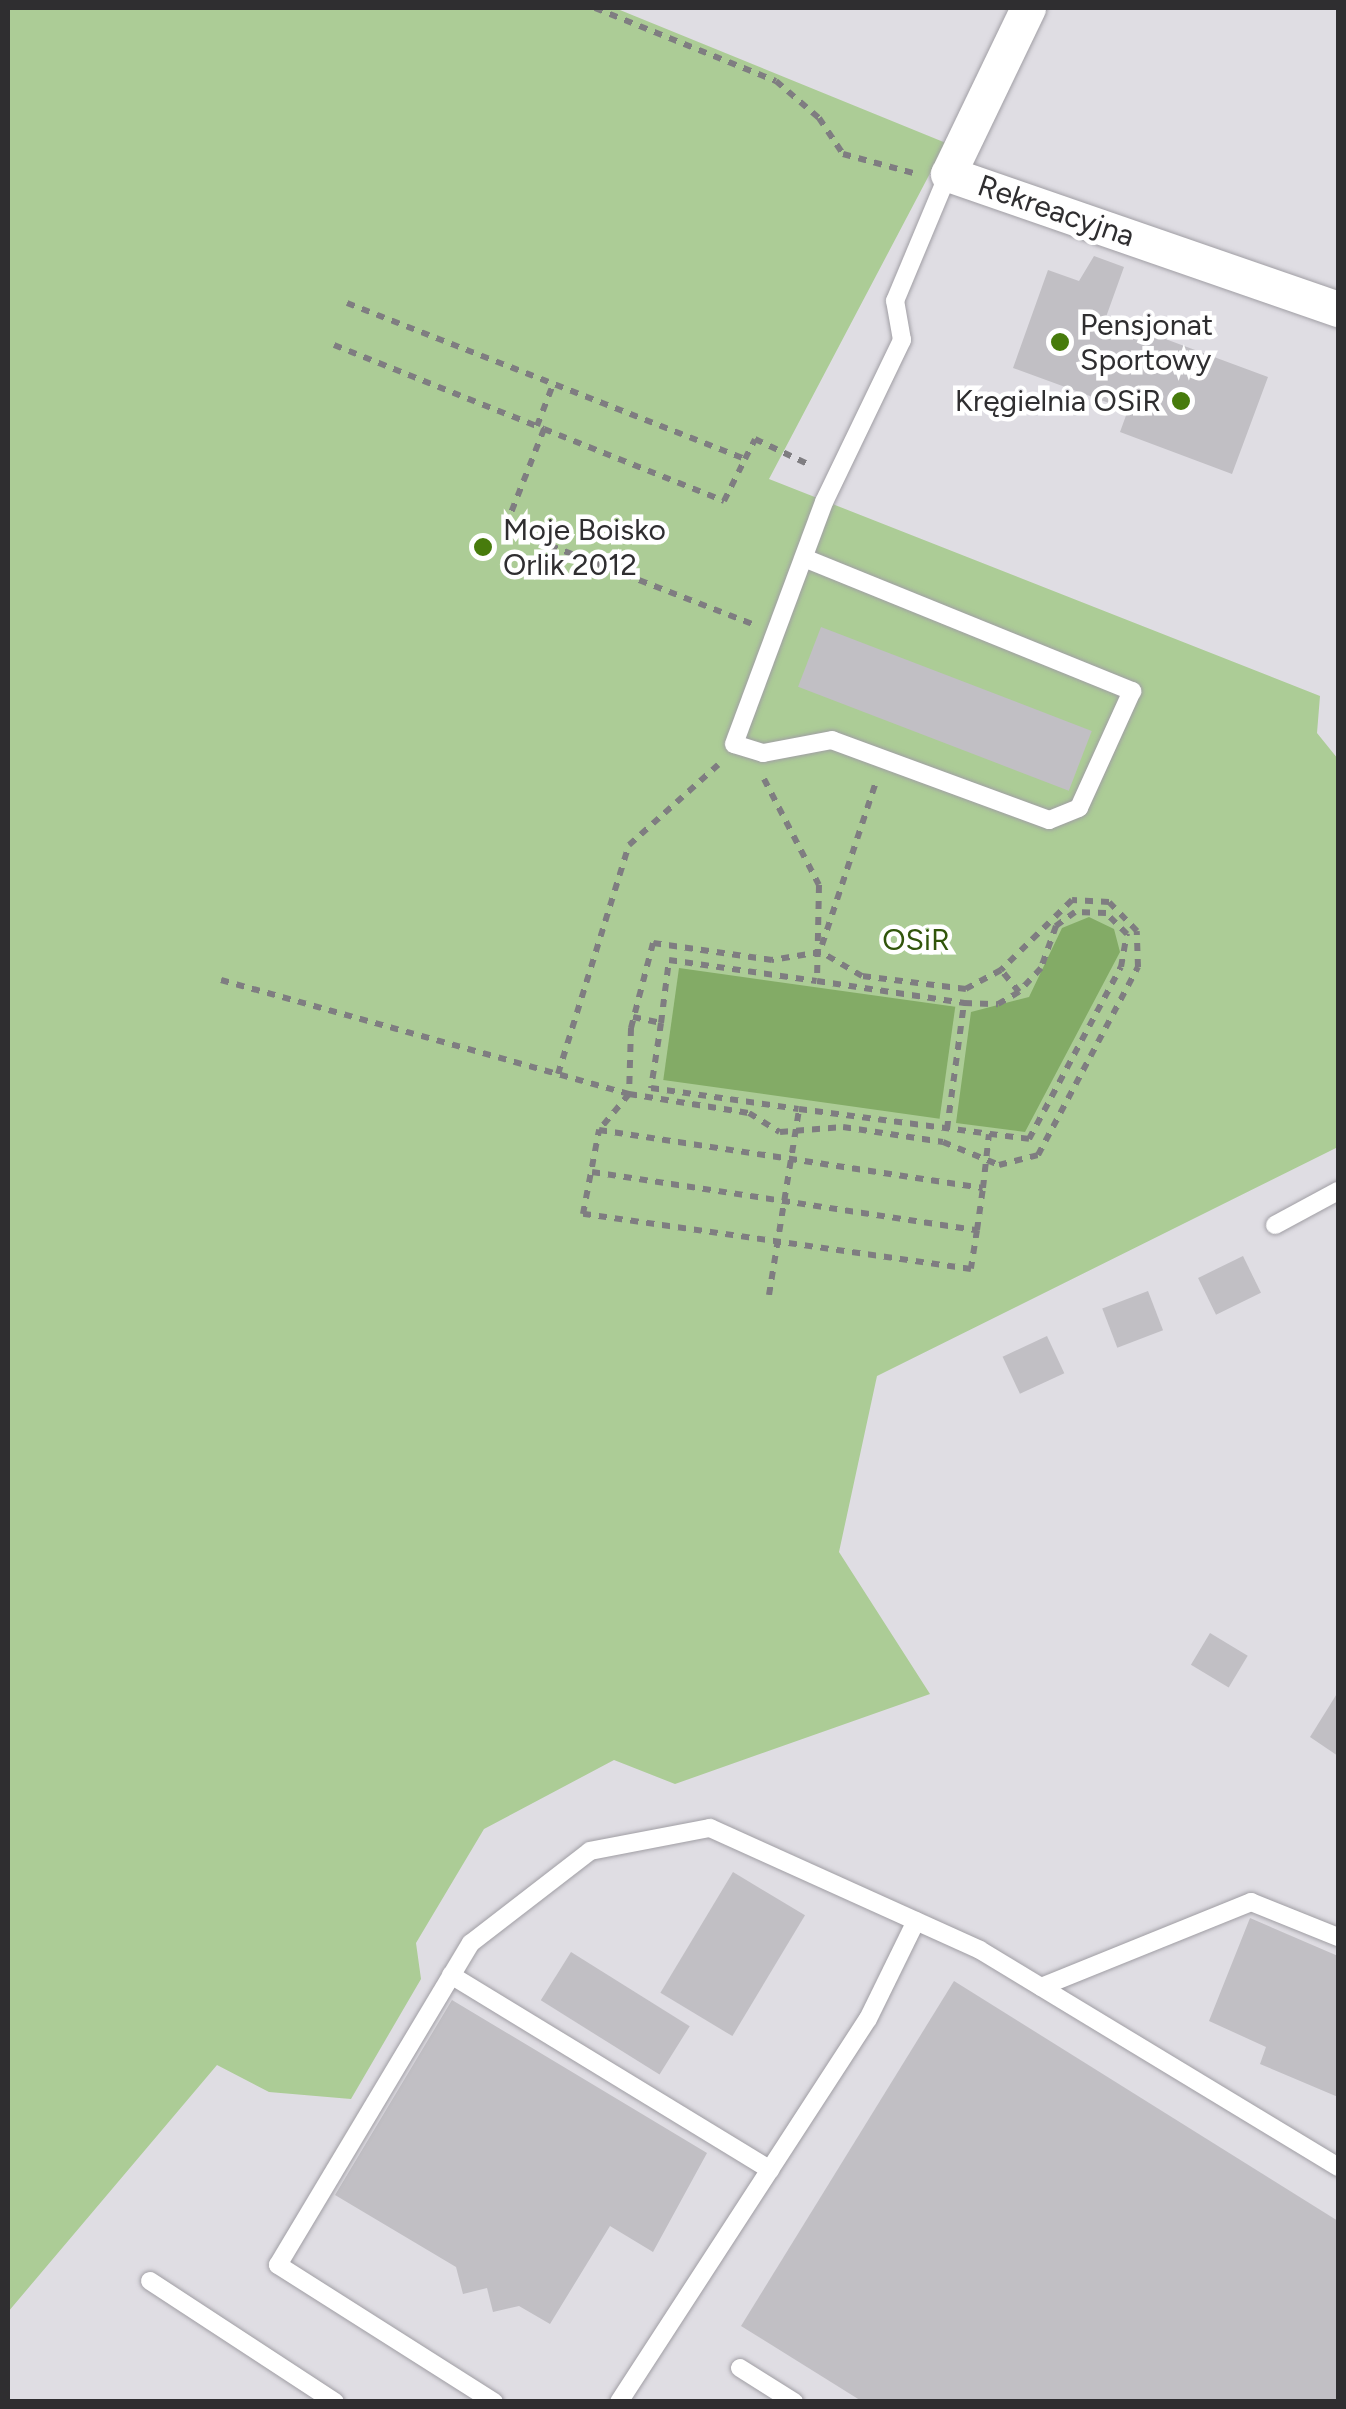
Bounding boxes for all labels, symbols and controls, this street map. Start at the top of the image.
street label: Rekreacyjna [973,167,1139,255]
place label: Pensjonat Sportowy [1080,307,1213,378]
marker: Pensjonat Sportowy [1049,331,1071,353]
place label: Kręgielnia OSiR [955,383,1161,419]
marker: Kręgielnia OSiR [1170,390,1192,412]
place label: Moje Boisko Orlik 2012 [503,512,666,582]
marker: Moje Boisko Orlik 2012 [472,536,494,558]
park label: OSiR [882,922,950,958]

